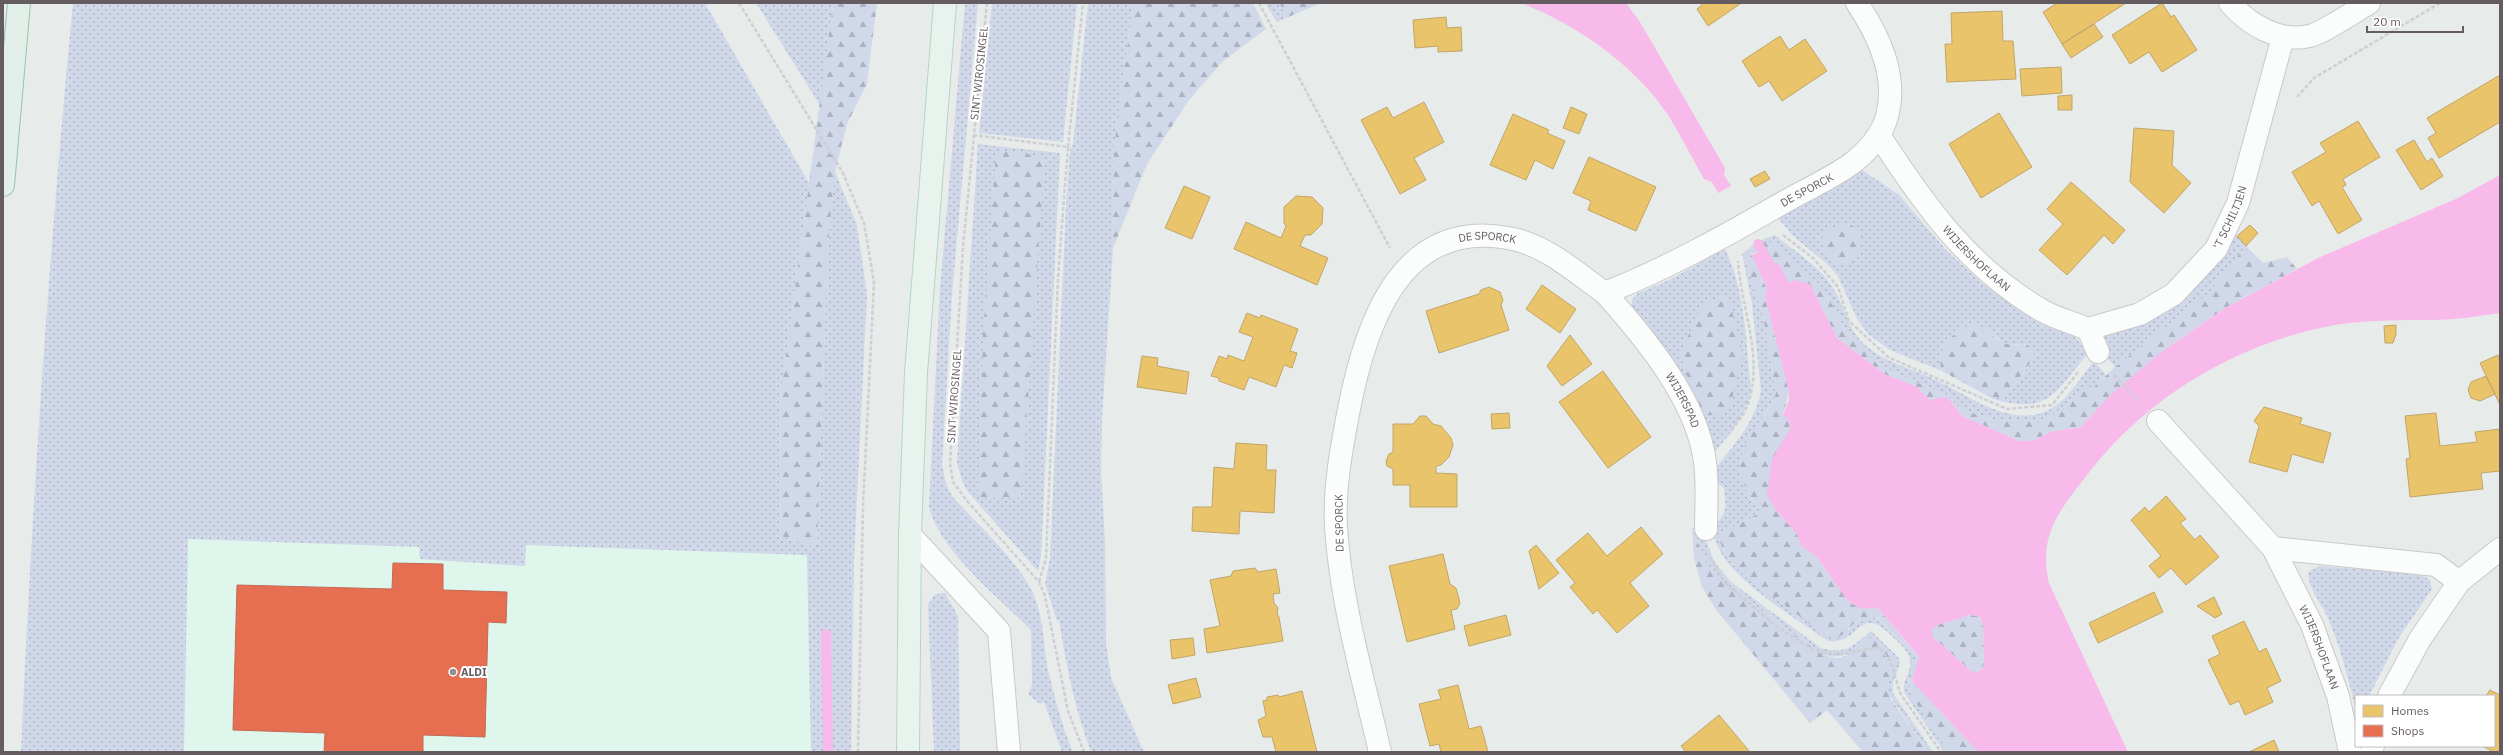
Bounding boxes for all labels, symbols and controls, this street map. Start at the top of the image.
scale bar [2367,8,2463,34]
text: 20 m [2373,14,2401,29]
street label: SINT WIROSINGEL [967,25,991,121]
street label: DE SPORCK [1778,170,1836,210]
street label: 'T SCHILTJEN [2210,184,2249,251]
street label: WIJERSHOFLAAN [1940,223,2013,294]
street label: DE SPORCK [1457,229,1518,246]
street label: SINT WIROSINGEL [944,348,964,444]
street label: WIJERSPAD [1663,370,1703,430]
street label: DE SPORCK [1331,494,1347,552]
street label: WIJERSHOFLAAN [2296,603,2342,691]
place label: ALDI [461,665,487,679]
marker: ALDI [448,667,458,677]
legend [2355,695,2495,747]
text: Homes [2391,703,2429,718]
text: Shops [2391,723,2424,738]

